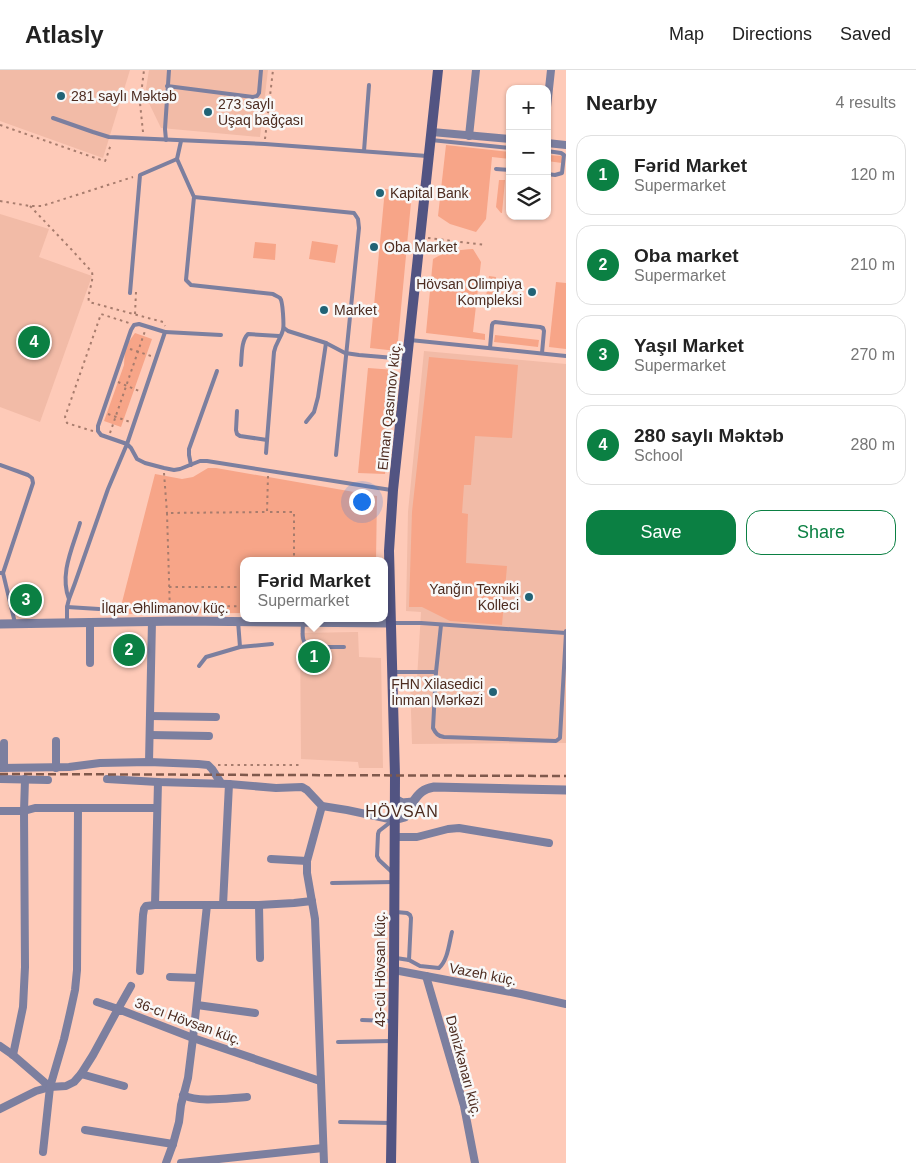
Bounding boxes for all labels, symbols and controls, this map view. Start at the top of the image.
text: Atlasly [25,21,104,48]
text: Map [669,24,704,44]
text: Directions [732,24,812,44]
text: Saved [840,24,891,44]
map controls [506,85,551,220]
button: + [506,85,551,130]
place label: 281 saylı Məktəb [71,88,177,104]
marker: 281 saylı Məktəb [55,90,67,102]
text: Nearby [586,91,657,114]
text: 4 results [836,94,896,111]
place label: 273 saylı Uşaq bağçası [218,96,304,128]
marker: 273 saylı Uşaq bağçası [202,106,214,118]
button: − [506,130,551,175]
text: Fərid Market [634,155,747,176]
text: 1 [599,166,607,183]
text: 120 m [851,166,895,183]
button: layers [506,175,551,220]
text: Supermarket [634,177,726,194]
place label: Kapital Bank [390,185,470,201]
marker: Kapital Bank [374,187,386,199]
place label: Oba Market [384,239,457,255]
marker: Oba Market [368,241,380,253]
text: Oba market [634,245,739,266]
text: 2 [599,256,607,273]
text: 210 m [851,256,895,273]
text: Supermarket [634,267,726,284]
place label: Hövsan Olimpiya Kompleksi [416,276,522,308]
marker: Hövsan Olimpiya Kompleksi [526,286,538,298]
place label: Market [334,302,377,318]
marker: Market [318,304,330,316]
pin: 4 [18,323,50,361]
text: Yaşıl Market [634,335,744,356]
street label: Elman Qasımov küç. [374,341,404,471]
text: 3 [599,346,607,363]
text: 270 m [851,346,895,363]
text: Supermarket [634,357,726,374]
text: 280 saylı Məktəb [634,425,784,446]
text: 4 [599,436,607,453]
text: 280 m [851,436,895,453]
text: School [634,447,683,464]
your location [349,489,375,515]
button: Save [586,510,736,555]
button: Share [746,510,896,555]
popup [240,557,388,622]
text: Fərid Market [258,570,370,591]
pin: 3 [10,581,42,619]
place label: Yanğın Texniki Kolleci [429,581,519,613]
marker: Yanğın Texniki Kolleci [523,591,535,603]
text: Supermarket [258,592,349,609]
street label: İlqar Əhlimanov küç. [101,599,229,616]
pin: 2 [113,631,145,669]
pin: 1 [298,638,330,676]
place label: FHN Xilasedici İnman Mərkəzi [391,676,483,708]
marker: FHN Xilasedici İnman Mərkəzi [487,686,499,698]
district label: HÖVSAN [365,803,439,820]
street label: 43-cü Hövsan küç. [372,911,388,1027]
street label: Vazeh küç. [448,960,518,988]
street label: 36-cı Hövsan küç. [133,994,243,1048]
street label: Dənizkənarı küç. [443,1014,485,1118]

